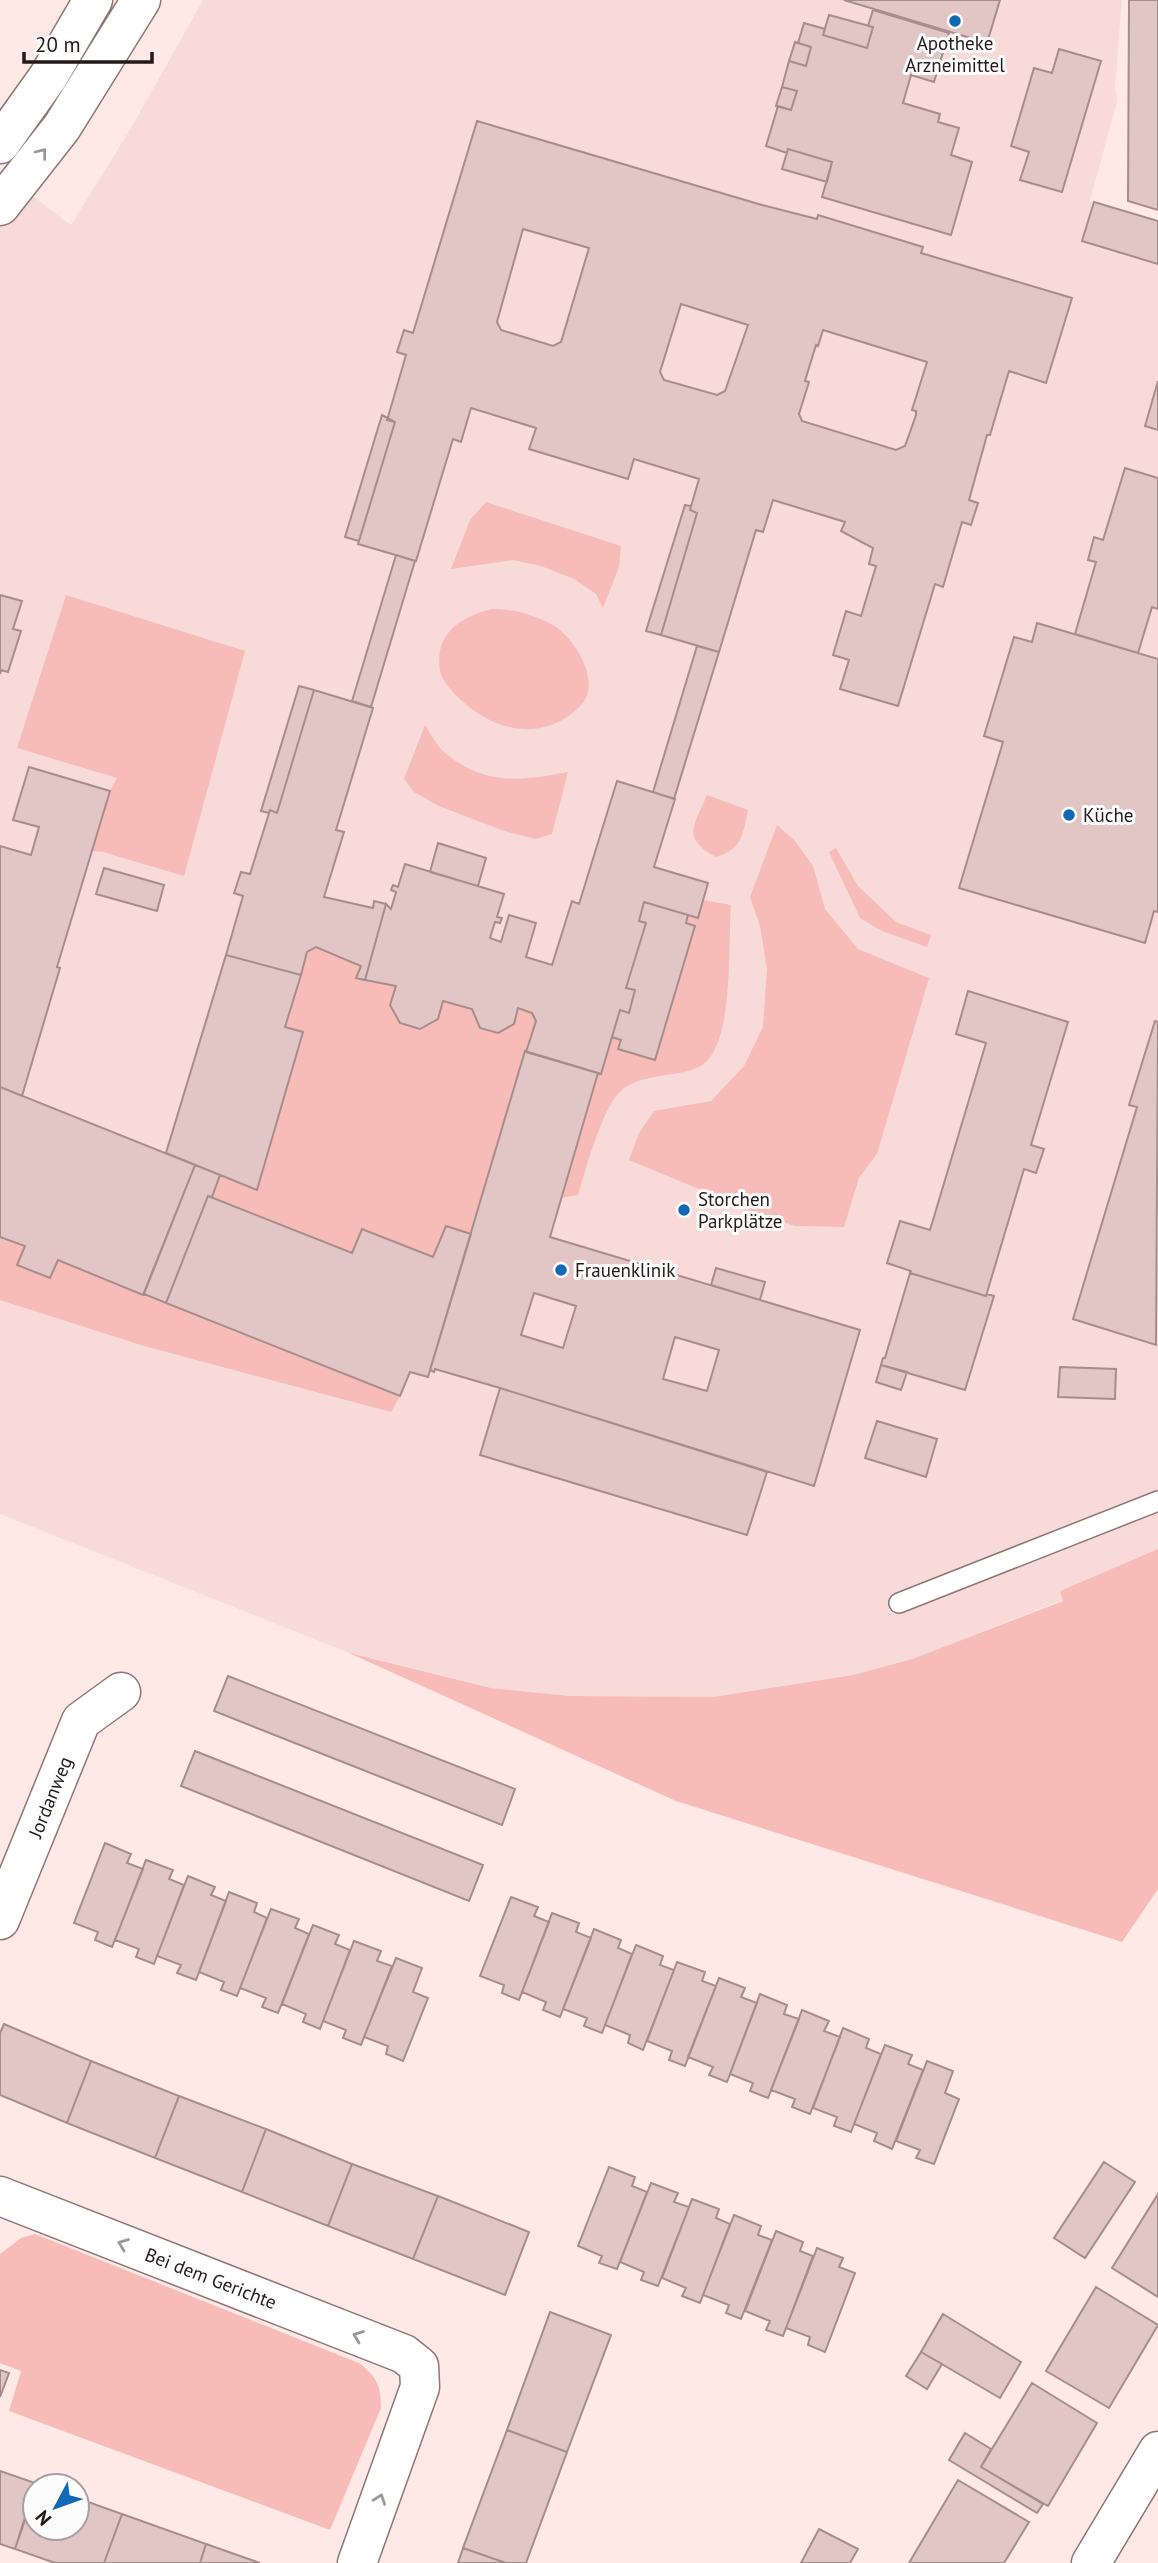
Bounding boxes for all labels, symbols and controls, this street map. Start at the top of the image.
marker: Apotheke Arzneimittel [947,13,963,29]
scale bar [24,21,152,65]
text: 20 m [35,31,81,58]
place label: Apotheke Arzneimittel [905,31,1005,77]
one-way arrow [34,148,46,161]
place label: Küche [1083,803,1133,827]
marker: Küche [1061,807,1077,823]
place label: Storchen Parkplätze [698,1187,782,1233]
marker: Storchen Parkplätze [676,1202,692,1218]
place label: Frauenklinik [575,1258,675,1282]
marker: Frauenklinik [553,1262,569,1278]
street label: Jordanweg [22,1753,77,1842]
one-way arrow [118,2238,130,2252]
street label: Bei dem Gerichte [142,2242,280,2314]
one-way arrow [353,2330,365,2344]
north arrow [21,2472,91,2542]
one-way arrow [372,2493,386,2505]
text: N [30,2506,56,2531]

